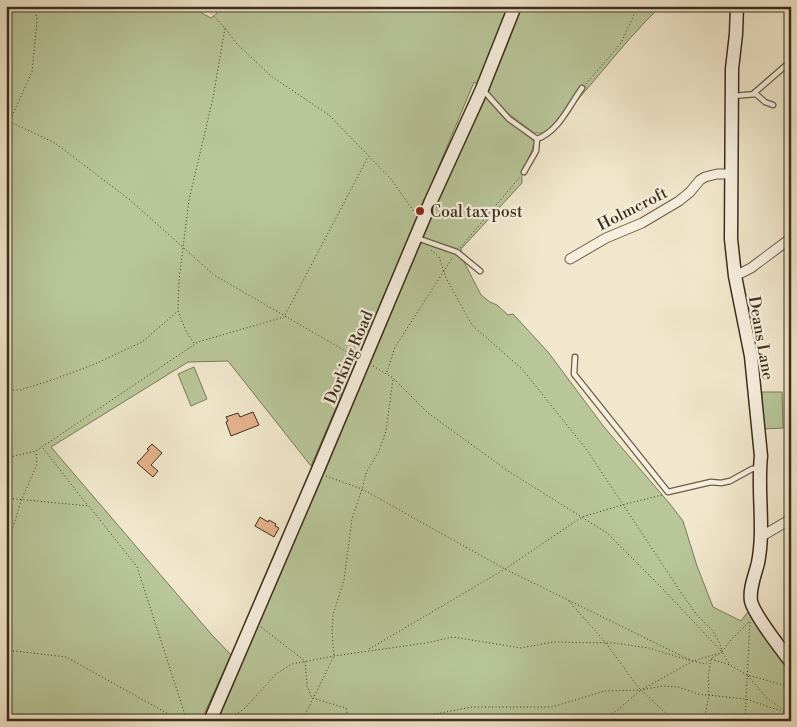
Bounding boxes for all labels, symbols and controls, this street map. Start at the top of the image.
street label: Holmcroft [594,183,671,235]
place label: Coal tax post [430,202,523,222]
marker: Coal tax post [414,205,426,217]
street label: Deans Lane [744,295,778,382]
street label: Dorking Road [320,307,378,407]

